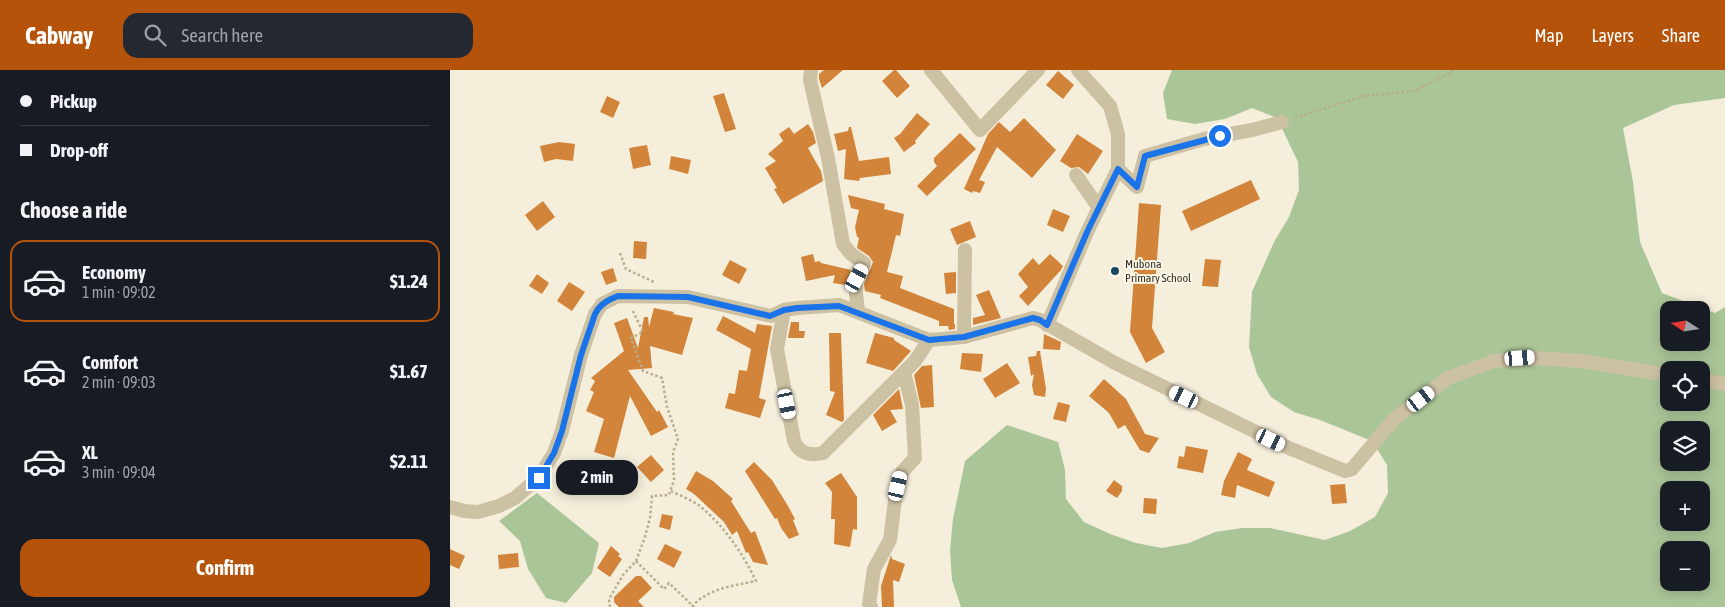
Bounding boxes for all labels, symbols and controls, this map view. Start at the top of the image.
search box [123,13,473,58]
icon: search [141,21,169,49]
text: Cabway [25,22,93,49]
text: Search here [181,24,263,46]
text: Map [1534,25,1563,46]
text: Layers [1591,25,1634,46]
text: Share [1662,25,1700,46]
text: Pickup [50,90,97,112]
route start [1209,125,1231,147]
text: Drop-off [50,139,108,161]
text: Choose a ride [20,197,127,223]
place label: Mubona Primary School [1125,257,1192,285]
icon: car [22,259,67,304]
text: Economy [82,261,146,283]
car [843,261,870,295]
marker: Mubona Primary School [1109,265,1121,277]
text: $1.24 [390,270,428,292]
text: 1 min · 09:02 [82,283,156,301]
north arrow [1660,301,1710,351]
map controls [1660,301,1710,591]
icon: car [22,349,67,394]
car [1504,349,1535,367]
text: Comfort [82,351,138,373]
text: $1.67 [390,360,428,382]
button: locate [1660,361,1710,411]
text: 2 min · 09:03 [82,373,156,391]
car [1167,384,1200,410]
car [1404,384,1437,414]
car [776,388,797,420]
button: layers [1660,421,1710,471]
car [1254,427,1287,453]
icon: car [22,439,67,484]
text: XL [82,441,98,463]
text: $2.11 [390,450,428,472]
callout: 2 min [556,460,639,496]
text: 3 min · 09:04 [82,463,156,481]
route end [528,467,550,489]
text: 2 min [581,468,613,486]
car [887,470,908,502]
button: + [1660,481,1710,531]
button: Confirm [20,539,430,597]
button: − [1660,541,1710,591]

